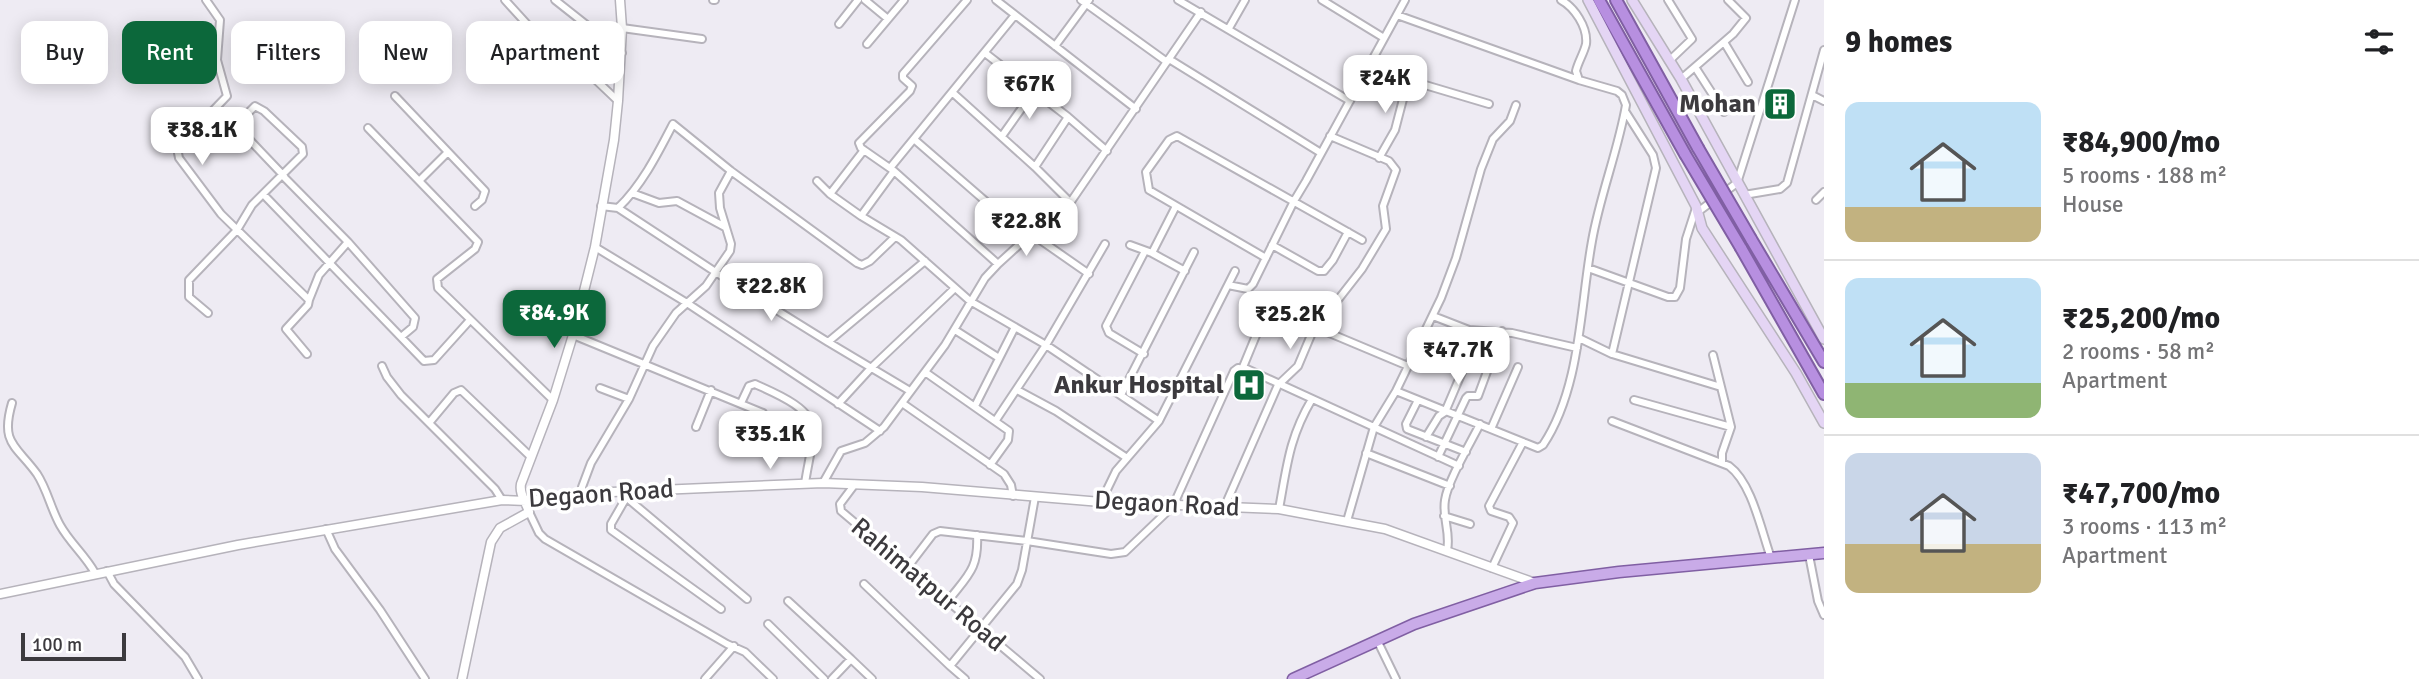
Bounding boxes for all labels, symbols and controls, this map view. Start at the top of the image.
chip: Buy [21,21,108,84]
chip: Rent [122,21,217,84]
chip: Filters [231,21,345,84]
chip: New [359,21,452,84]
chip: Apartment [466,21,624,84]
icon: filters [2360,23,2398,61]
text: 9 homes [1845,24,1952,61]
pin: ₹24K [1344,55,1426,115]
pin: ₹67K [988,61,1070,121]
text: ₹24K [1359,63,1411,92]
text: ₹67K [1003,69,1055,98]
building icon: Mohan [1761,85,1799,123]
place label: Mohan [1679,88,1756,120]
pin: ₹38.1K [145,108,259,167]
text: ₹38.1K [167,115,237,144]
text: ₹84,900/mo [2062,124,2220,161]
icon: home [1901,130,1985,214]
text: 5 rooms · 188 m² [2062,161,2227,190]
text: House [2062,190,2124,219]
pin: ₹22.8K [969,198,1083,258]
text: ₹22.8K [991,206,1061,235]
pin: ₹22.8K [714,264,828,323]
text: ₹22.8K [736,271,806,300]
pin: ₹84.9K [497,290,611,350]
pin: ₹25.2K [1233,292,1347,351]
text: ₹84.9K [519,298,589,327]
text: ₹25.2K [1255,299,1325,328]
text: ₹25,200/mo [2062,300,2220,337]
icon: home [1901,306,1985,390]
pin: ₹47.7K [1401,328,1515,387]
text: ₹47.7K [1423,335,1493,364]
text: 2 rooms · 58 m² [2062,337,2215,366]
hospital icon: Ankur Hospital [1230,366,1268,404]
text: Apartment [2062,366,2167,395]
place label: Ankur Hospital [1054,369,1224,401]
pin: ₹35.1K [713,412,827,471]
text: ₹35.1K [735,419,805,448]
street label: Degaon Road [527,473,675,515]
text: ₹47,700/mo [2062,475,2220,512]
icon: home [1901,481,1985,565]
street label: Degaon Road [1093,484,1241,524]
street label: Rahimatpur Road [844,511,1012,659]
text: 3 rooms · 113 m² [2062,512,2227,541]
text: Apartment [2062,541,2167,570]
scale bar [21,630,126,662]
text: 100 m [32,633,82,657]

